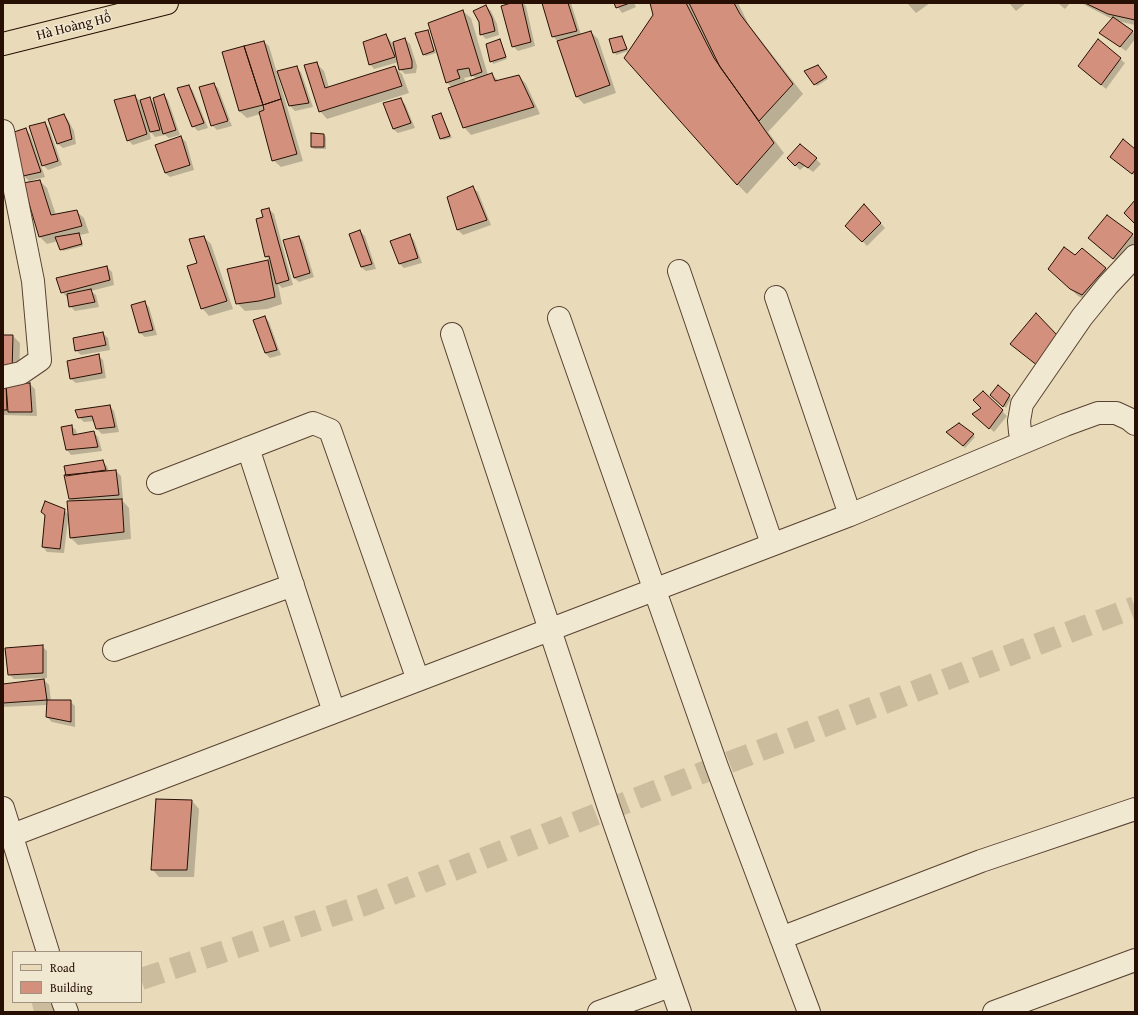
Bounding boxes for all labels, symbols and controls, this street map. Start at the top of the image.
street label: Hà Hoàng Hổ [35,10,113,44]
legend [12,951,142,1003]
text: Road [50,959,75,976]
text: Building [50,979,93,996]

